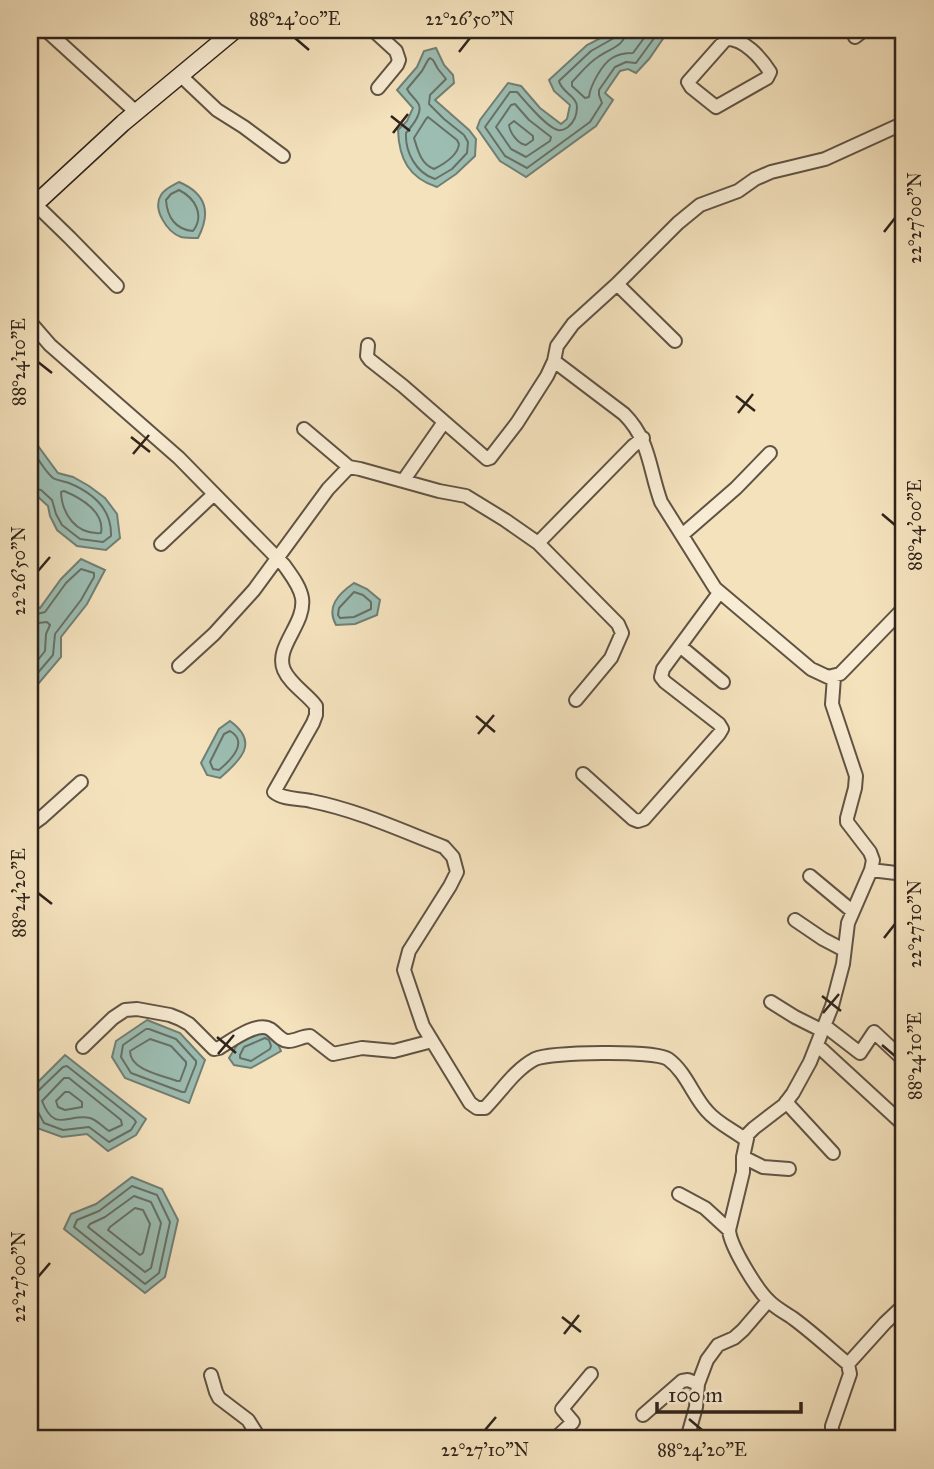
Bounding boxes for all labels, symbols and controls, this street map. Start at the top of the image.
text: 88°24'00"E [249,8,341,30]
text: 22°26'50"N [425,8,515,30]
text: 22°27'00"N [904,172,926,264]
text: 88°24'10"E [8,318,30,406]
text: 88°24'00"E [904,479,926,571]
text: 22°26'50"N [8,526,30,616]
text: 88°24'20"E [8,848,30,938]
text: 22°27'10"N [904,880,926,968]
text: 88°24'10"E [904,1012,926,1100]
text: 22°27'00"N [8,1231,30,1323]
scale bar [657,1371,801,1415]
text: 100 m [668,1382,723,1408]
text: 22°27'10"N [441,1439,529,1461]
text: 88°24'20"E [657,1439,747,1461]

